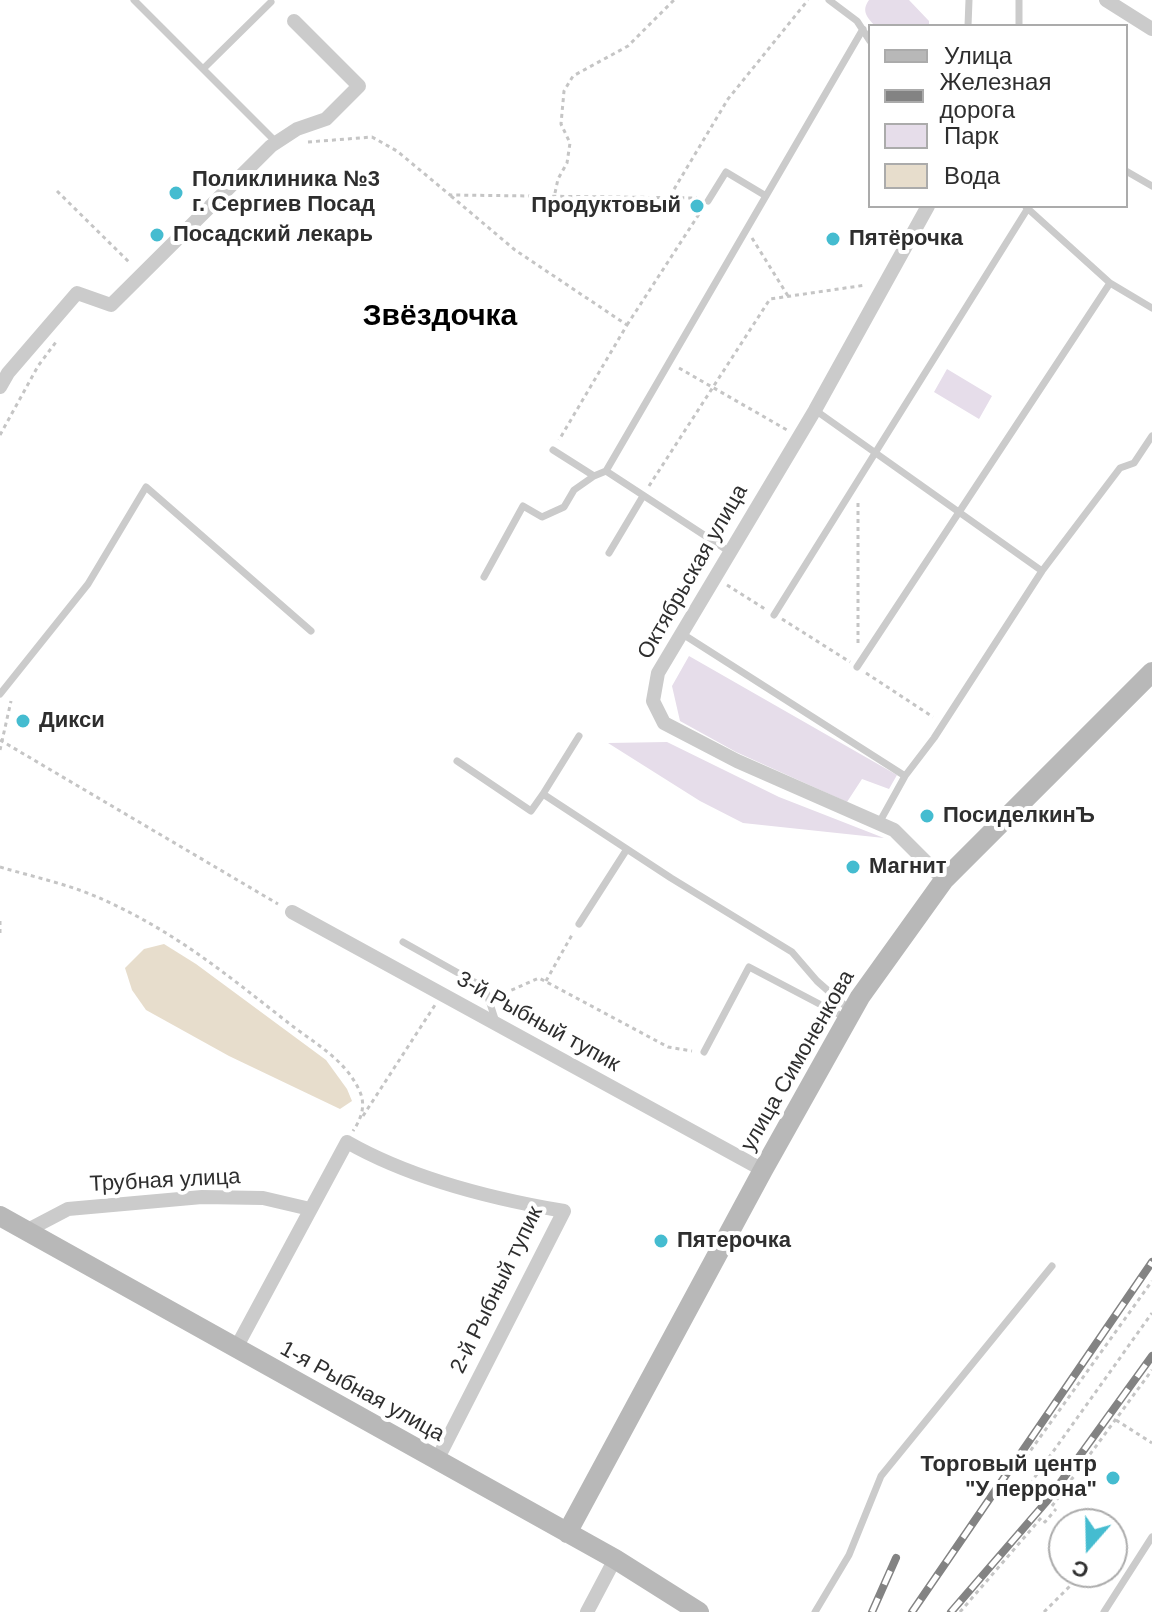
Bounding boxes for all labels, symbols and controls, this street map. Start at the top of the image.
legend [868,24,1128,208]
text: Улица [944,42,1012,69]
text: Железная дорога [940,68,1051,123]
text: Парк [944,122,998,149]
text: Вода [944,162,1000,189]
place label: Поликлиника №3 г. Сергиев Посад [192,167,380,218]
marker: Поликлиника №3 г. Сергиев Посад [167,184,185,202]
place label: Продуктовый [531,193,681,219]
marker: Продуктовый [688,197,706,215]
place label: Посадский лекарь [173,222,373,248]
marker: Посадский лекарь [148,226,166,244]
place label: Пятёрочка [849,226,963,252]
marker: Пятёрочка [824,230,842,248]
district label: Звёздочка [363,299,517,335]
street label: Октябрьская улица [632,480,754,664]
place label: Дикси [39,708,105,734]
marker: Дикси [14,712,32,730]
place label: ПосиделкинЪ [943,803,1095,829]
marker: ПосиделкинЪ [918,807,936,825]
place label: Магнит [869,854,947,880]
marker: Магнит [844,858,862,876]
street label: 3-й Рыбный тупик [452,966,624,1078]
street label: улица Симоненкова [735,966,861,1156]
street label: Трубная улица [89,1164,241,1198]
street label: 2-й Рыбный тупик [445,1202,549,1378]
place label: Пятерочка [677,1228,791,1254]
marker: Пятерочка [652,1232,670,1250]
street label: 1-я Рыбная улица [275,1336,449,1448]
place label: Торговый центр "У перрона" [921,1452,1097,1504]
marker: Торговый центр "У перрона" [1104,1469,1122,1487]
north arrow [1048,1508,1128,1588]
text: С [1069,1555,1092,1584]

